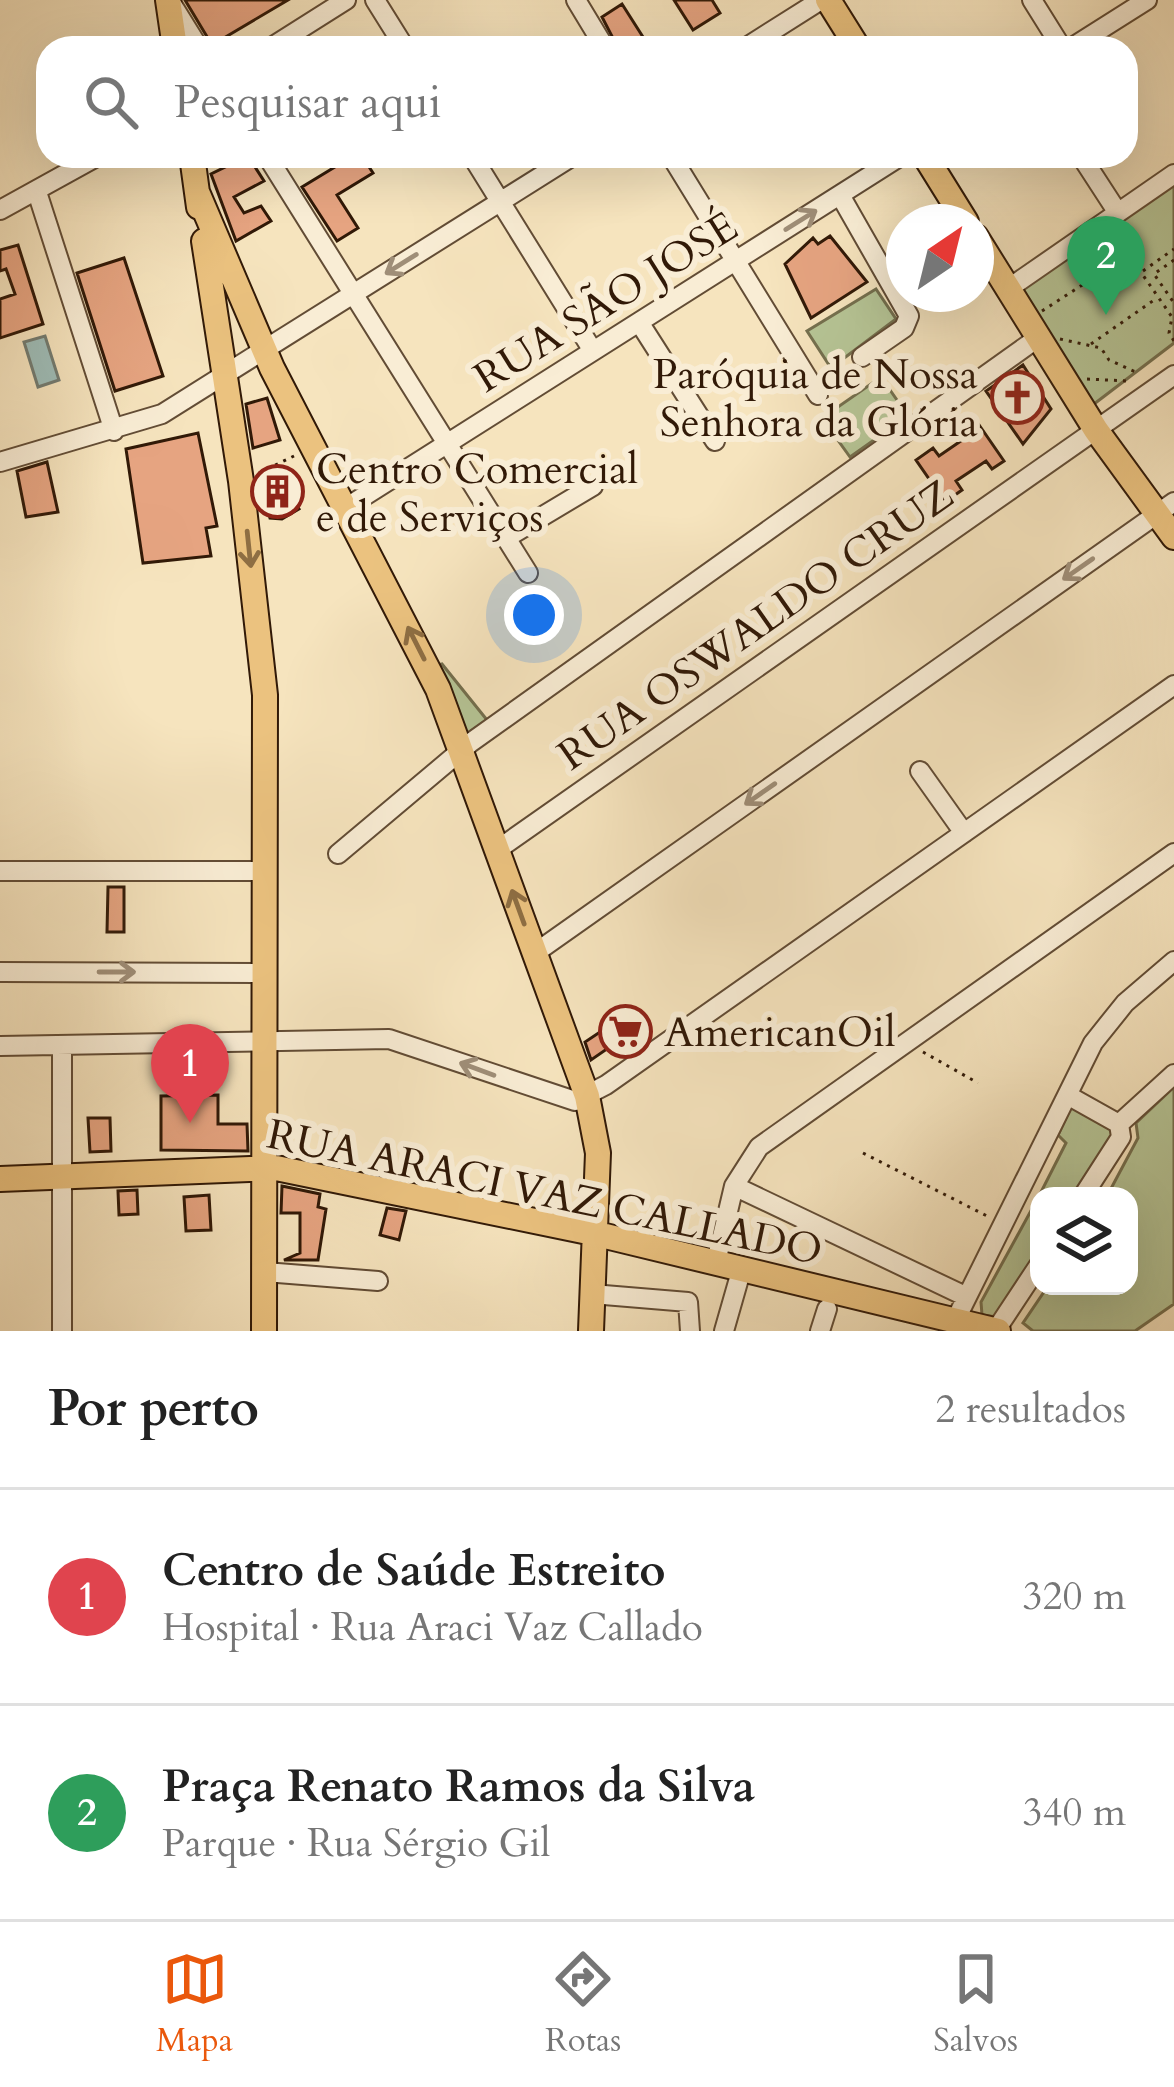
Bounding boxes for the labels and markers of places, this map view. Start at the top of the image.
pin: 2 [1067,216,1145,315]
place label: Paróquia de Nossa Senhora da Glória [653,346,978,451]
church icon: Paróquia de Nossa Senhora da Glória [989,369,1045,425]
place label: Centro Comercial e de Serviços [316,441,638,546]
building icon: Centro Comercial e de Serviços [249,464,305,520]
supermarket icon: AmericanOil [597,1003,653,1059]
place label: AmericanOil [664,1004,896,1061]
pin: 1 [151,1024,229,1123]

